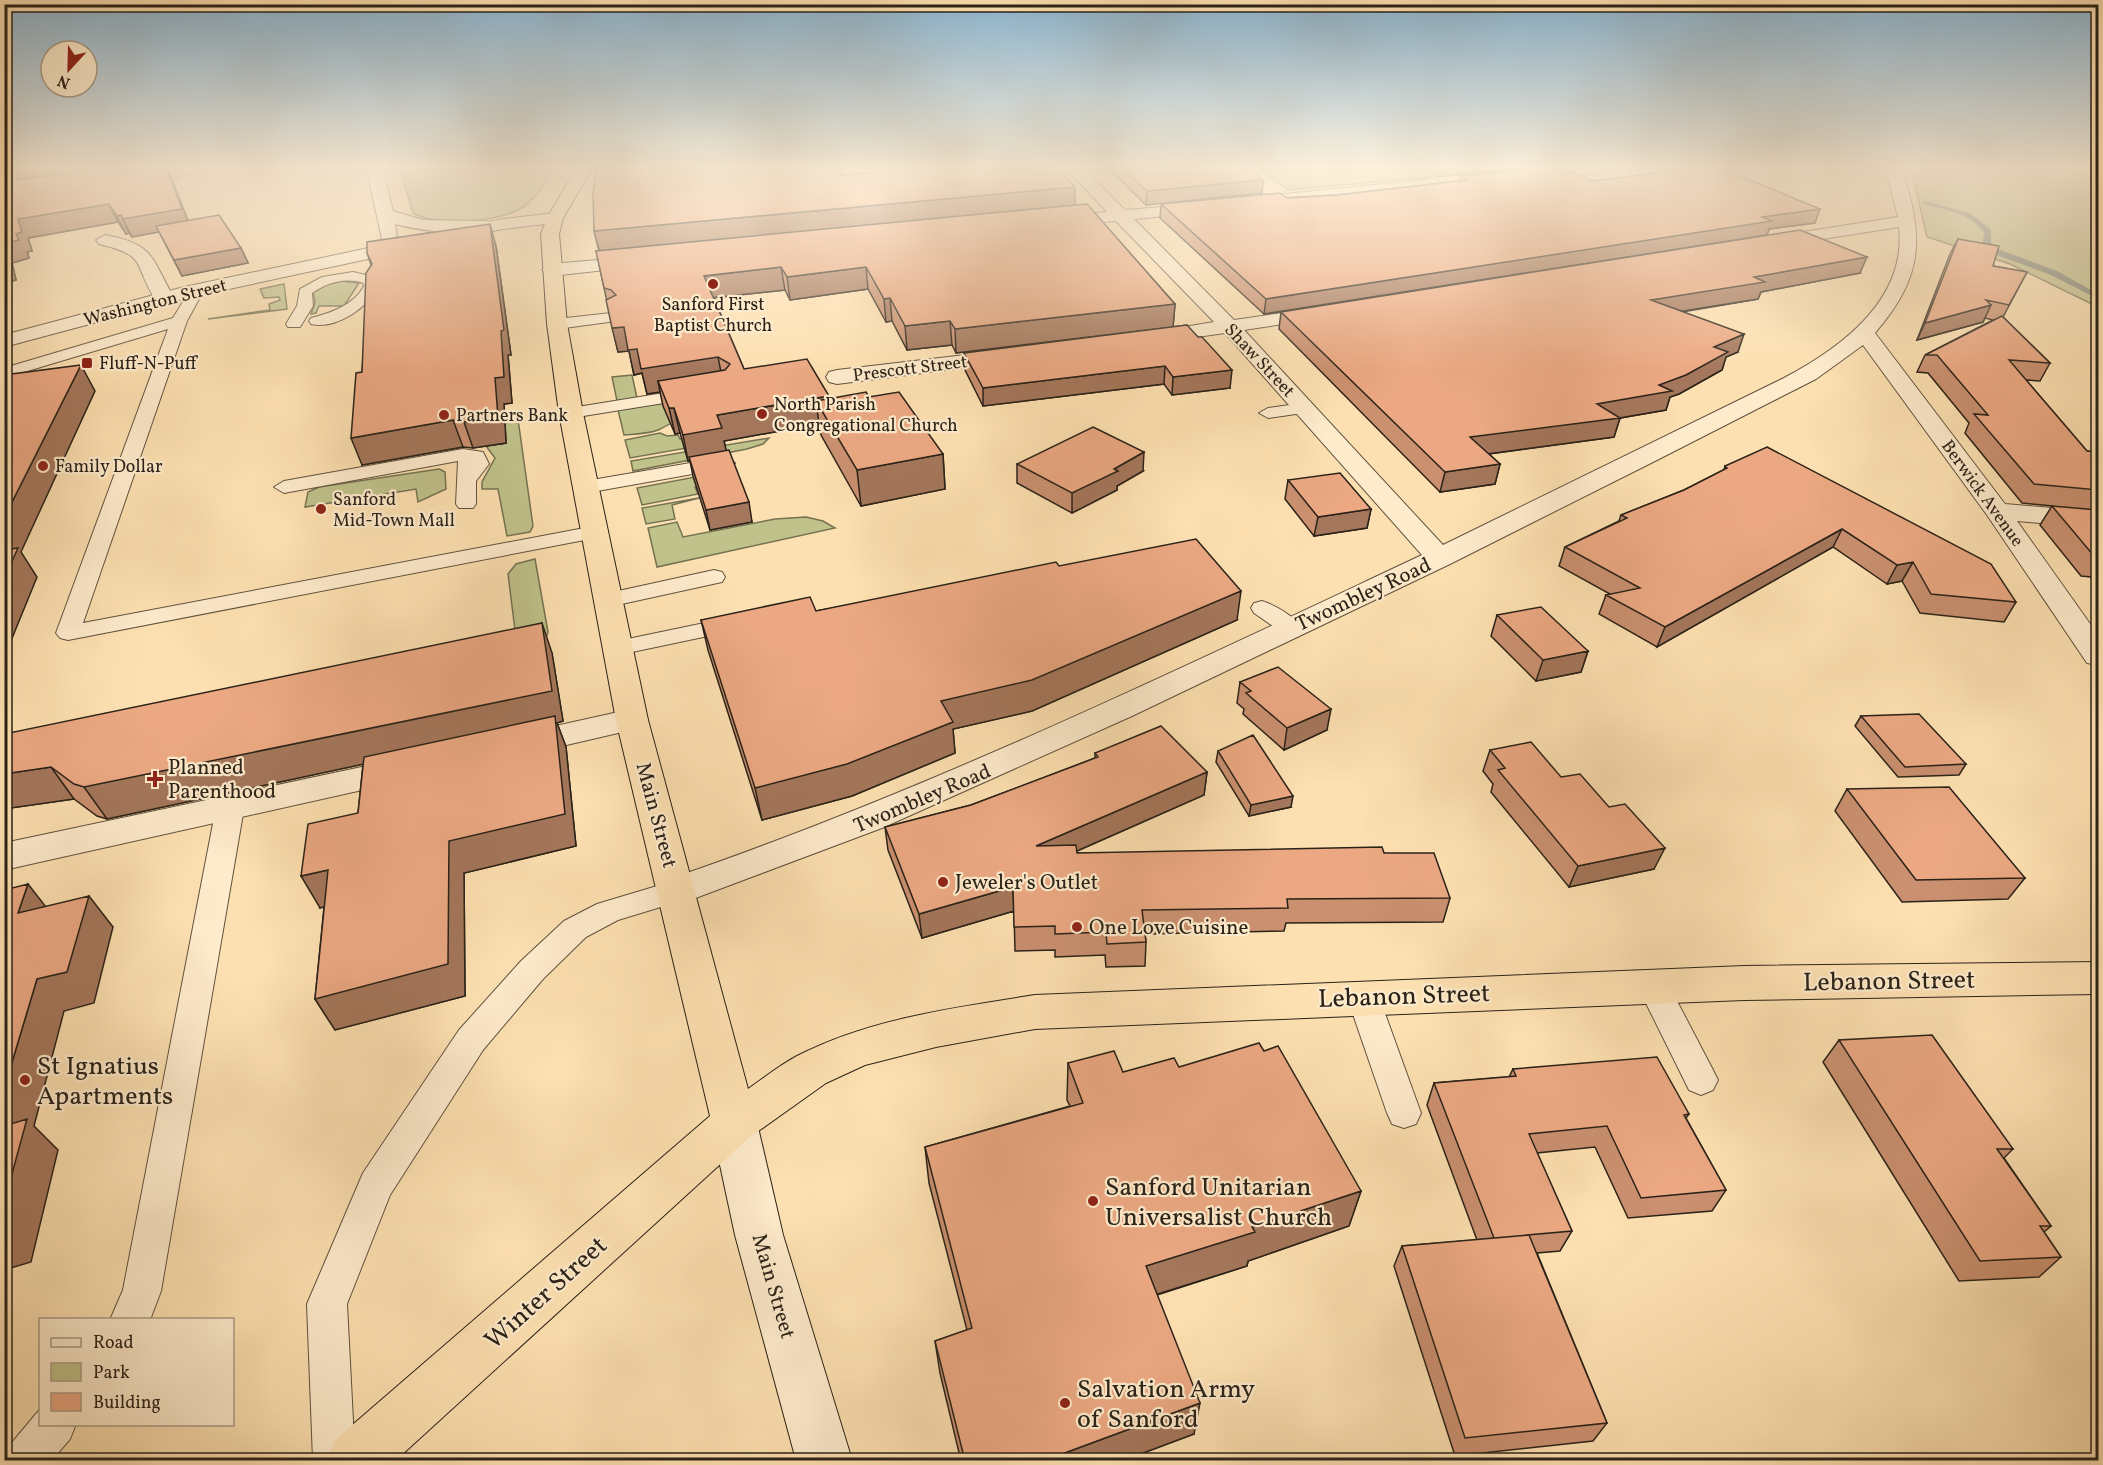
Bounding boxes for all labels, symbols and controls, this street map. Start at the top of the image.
north arrow [39,39,99,99]
text: N [54,69,74,93]
street label: Washington Street [81,274,230,333]
marker: Sanford First Baptist Church [706,277,720,291]
place label: Sanford First Baptist Church [654,293,772,339]
street label: Shaw Street [1218,318,1300,404]
street label: Prescott Street [852,350,969,389]
place label: Fluff-N-Puff [99,352,199,377]
marker: Fluff-N-Puff [80,356,94,370]
place label: North Parish Congregational Church [774,393,958,439]
place label: Partners Bank [456,404,568,429]
marker: North Parish Congregational Church [755,407,769,421]
marker: Partners Bank [437,408,451,422]
street label: Berwick Avenue [1934,435,2029,552]
place label: Family Dollar [55,455,163,480]
marker: Family Dollar [36,459,50,473]
place label: Sanford Mid-Town Mall [333,488,455,534]
marker: Sanford Mid-Town Mall [314,502,328,516]
street label: Twombley Road [1291,551,1436,639]
place label: Planned Parenthood [168,754,276,807]
street label: Twombley Road [849,757,996,841]
street label: Main Street [628,759,684,871]
marker: Planned Parenthood [146,770,164,788]
place label: Jeweler's Outlet [955,869,1098,898]
marker: Jeweler's Outlet [936,875,950,889]
place label: One Love Cuisine [1089,914,1249,943]
marker: One Love Cuisine [1070,920,1084,934]
street label: Lebanon Street [1803,962,1975,1002]
street label: Lebanon Street [1317,976,1491,1018]
place label: St Ignatius Apartments [37,1049,173,1115]
marker: St Ignatius Apartments [18,1073,32,1087]
place label: Sanford Unitarian Universalist Church [1105,1170,1332,1236]
marker: Sanford Unitarian Universalist Church [1086,1194,1100,1208]
street label: Winter Street [477,1229,616,1358]
street label: Main Street [744,1230,801,1342]
legend [39,1318,234,1426]
text: Road [93,1331,134,1356]
text: Park [93,1361,130,1386]
place label: Salvation Army of Sanford [1077,1372,1255,1438]
text: Building [93,1391,161,1416]
marker: Salvation Army of Sanford [1058,1396,1072,1410]

